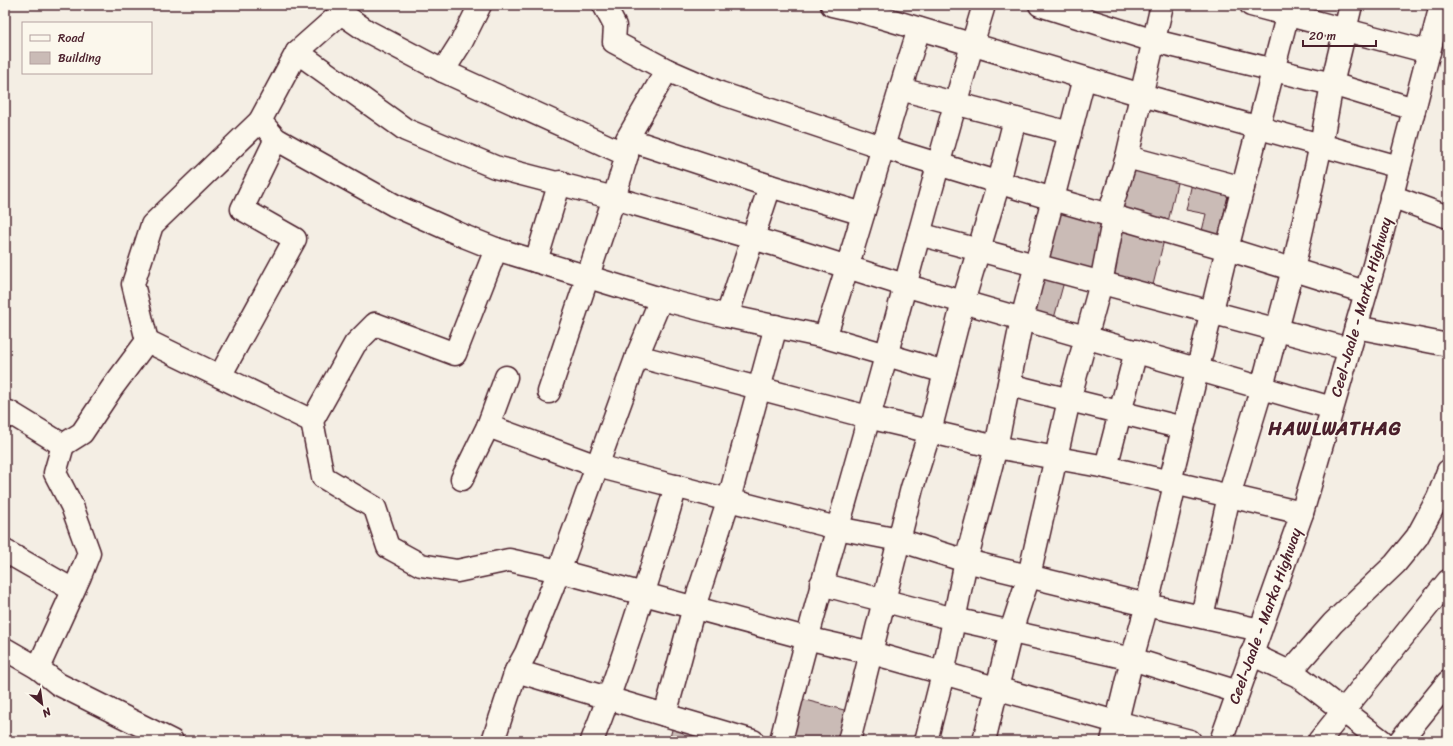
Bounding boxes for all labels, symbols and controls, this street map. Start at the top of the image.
legend [22,22,152,74]
scale bar [1303,22,1376,48]
text: 20 m [1309,25,1336,47]
text: Road [58,27,85,49]
text: Building [58,47,101,69]
street label: Ceel-Jaale - Marka Highway [1323,214,1399,400]
district label: HAWLWATHAG [1267,412,1402,445]
street label: Ceel-Jaale - Marka Highway [1221,524,1309,708]
north arrow [22,684,62,724]
text: N [38,702,55,723]

